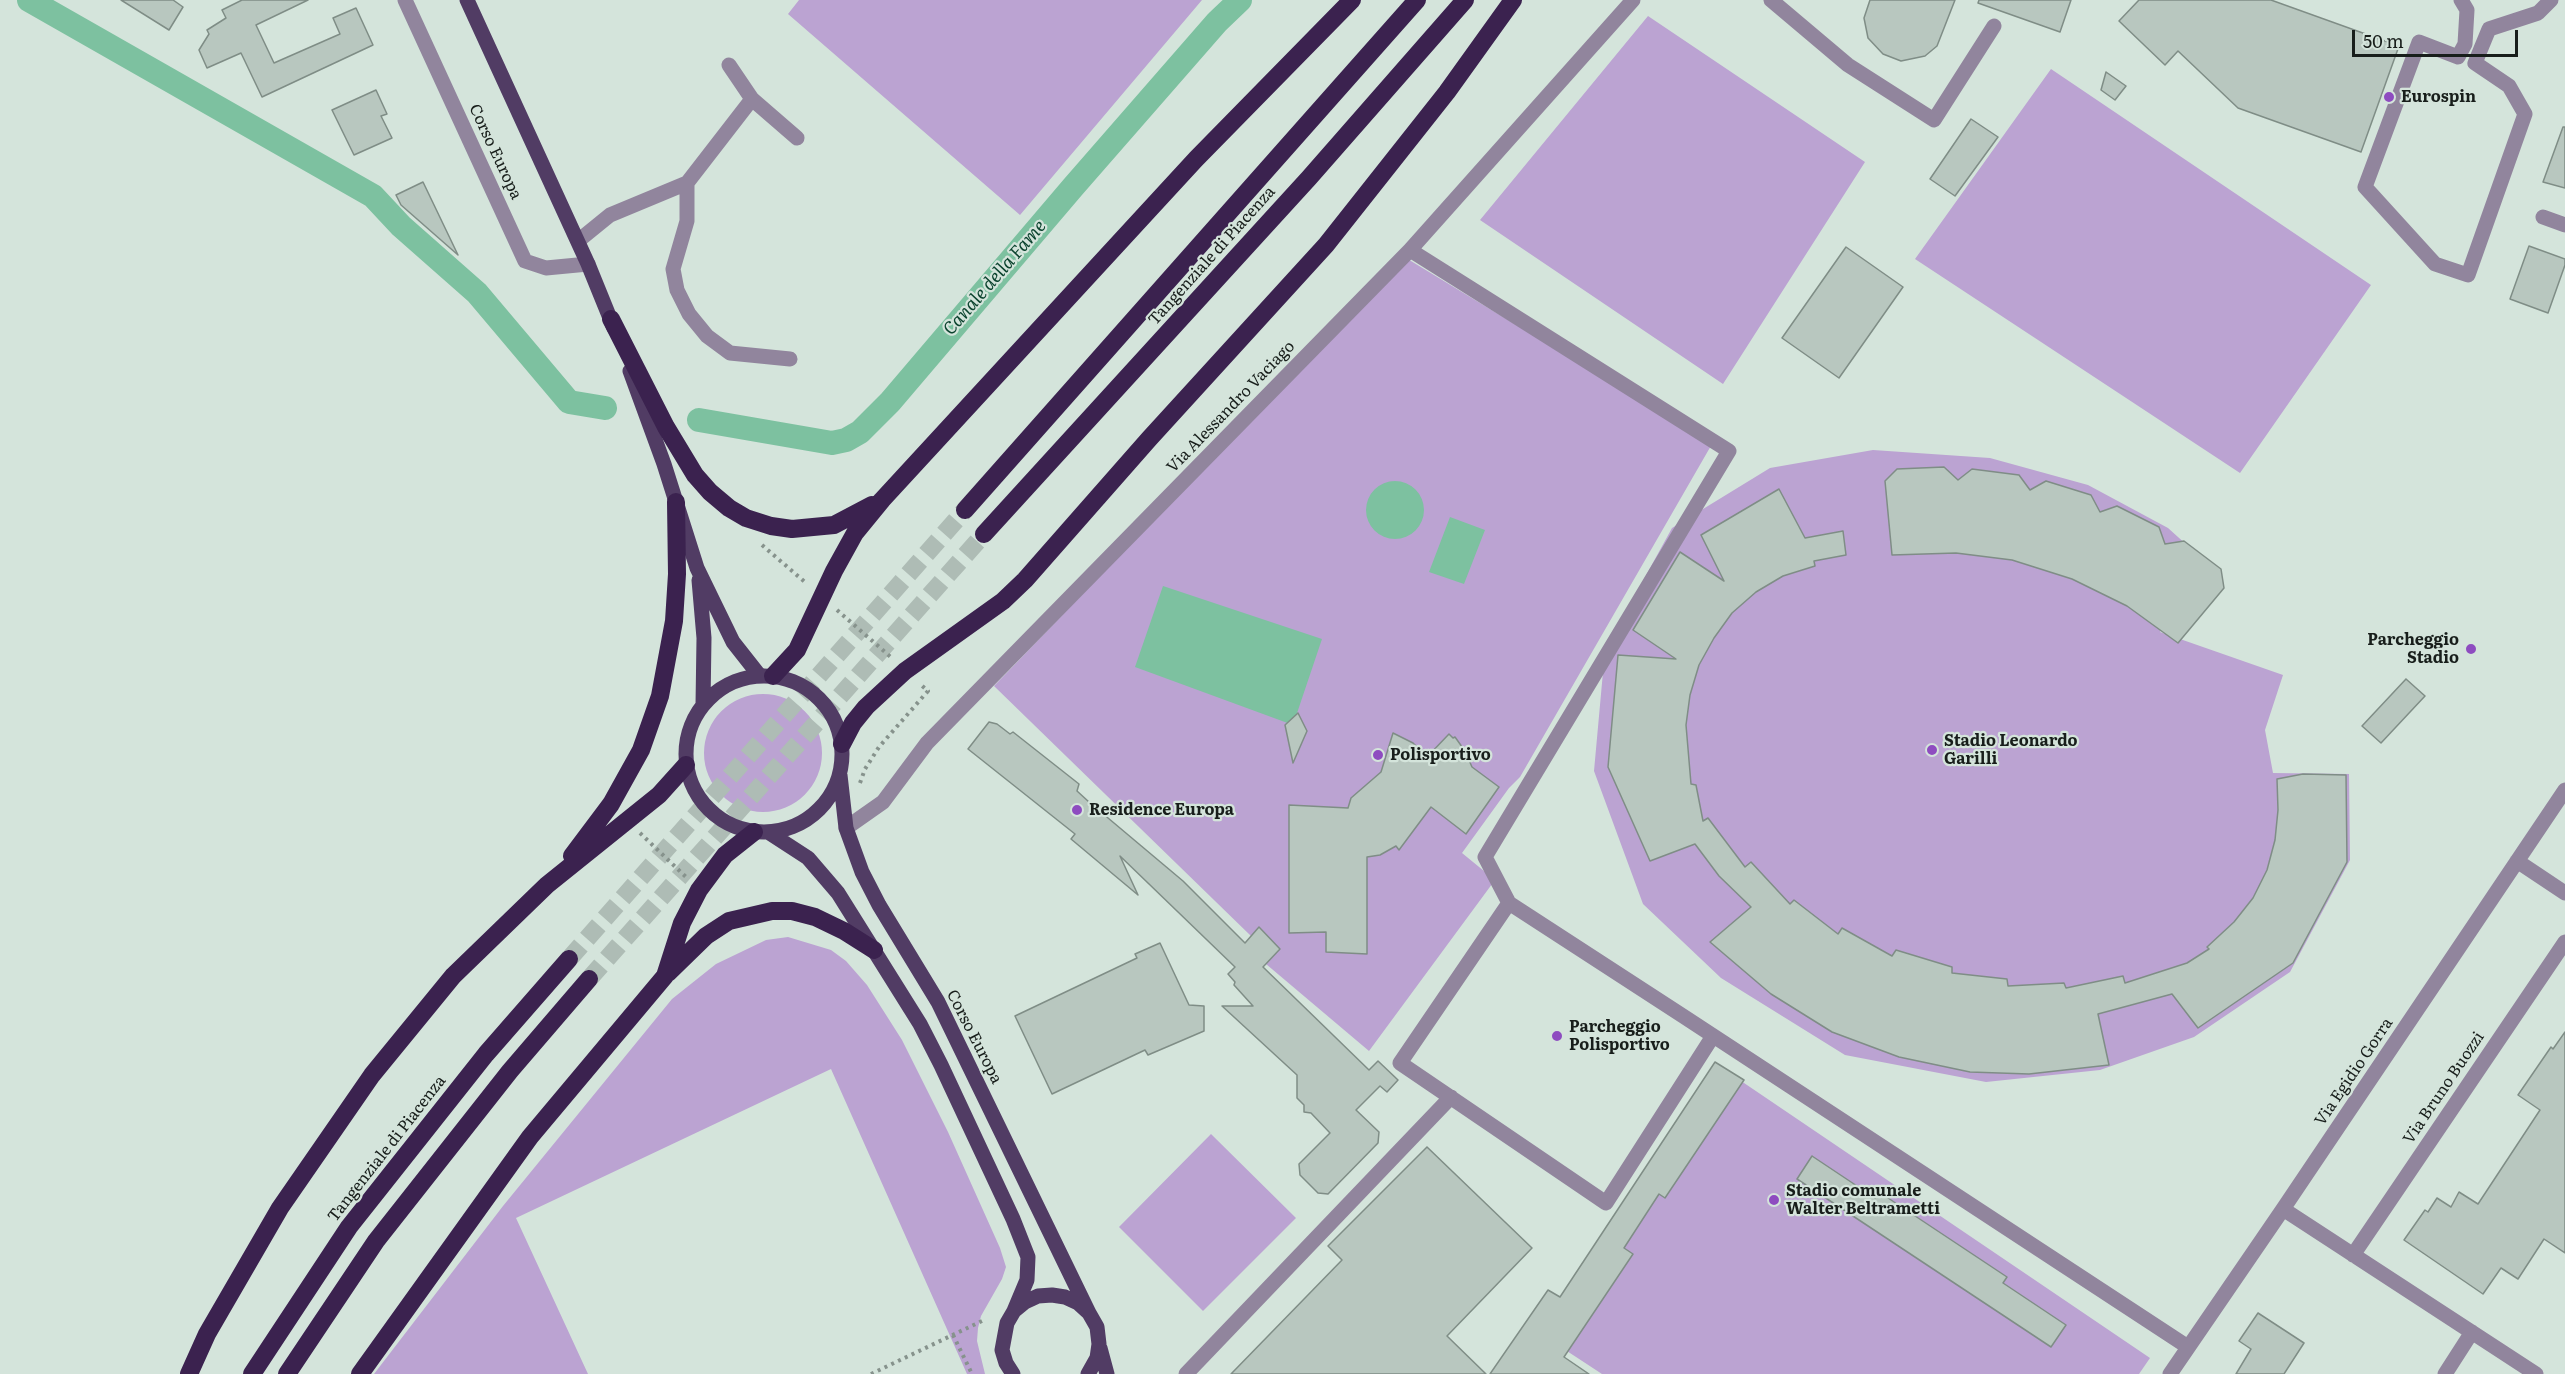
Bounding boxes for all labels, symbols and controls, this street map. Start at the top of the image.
scale bar [2355,18,2522,56]
text: 50 m [2363,27,2404,54]
place label: Eurospin [2401,87,2476,107]
marker: Eurospin [2382,90,2396,104]
street label: Corso Europa [465,101,525,203]
street label: Tangenziale di Piacenza [1145,183,1279,329]
water label: Canale della Fame [939,216,1051,340]
street label: Via Alessandro Vaciago [1163,337,1299,477]
place label: Parcheggio Stadio [2367,630,2459,668]
marker: Parcheggio Stadio [2464,642,2478,656]
place label: Stadio Leonardo Garilli [1944,731,2078,769]
marker: Stadio Leonardo Garilli [1925,743,1939,757]
place label: Polisportivo [1390,745,1491,765]
marker: Polisportivo [1371,748,1385,762]
place label: Residence Europa [1089,800,1234,820]
marker: Residence Europa [1070,803,1084,817]
street label: Corso Europa [942,987,1006,1087]
street label: Via Egidio Gorra [2311,1014,2397,1130]
place label: Parcheggio Polisportivo [1569,1017,1670,1055]
street label: Via Bruno Buozzi [2399,1028,2489,1148]
marker: Parcheggio Polisportivo [1550,1029,1564,1043]
street label: Tangenziale di Piacenza [324,1072,450,1226]
place label: Stadio comunale Walter Beltrametti [1786,1181,1940,1219]
marker: Stadio comunale Walter Beltrametti [1767,1193,1781,1207]

